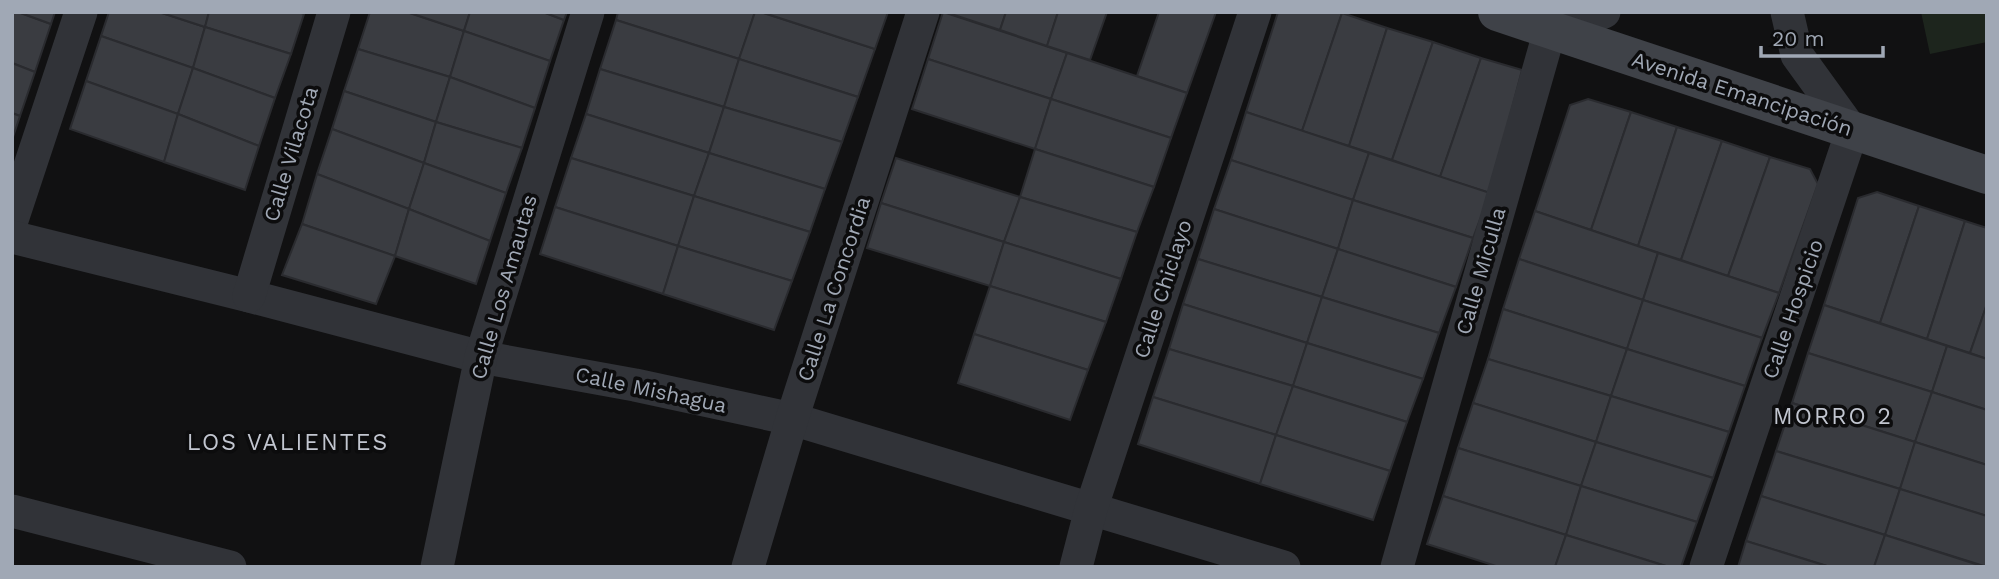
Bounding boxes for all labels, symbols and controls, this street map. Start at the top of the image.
scale bar [1761,14,1884,58]
text: 20 m [1772,26,1824,51]
street label: Avenida Emancipación [1629,46,1855,141]
street label: Calle Vilacota [258,83,323,224]
street label: Calle Los Amautas [465,192,542,382]
street label: Calle La Concordia [792,193,875,384]
street label: Calle Miculla [1450,204,1511,337]
street label: Calle Chiclayo [1128,216,1197,361]
street label: Calle Hospicio [1757,236,1828,382]
street label: Calle Mishagua [573,361,729,418]
district label: MORRO 2 [1773,403,1893,430]
district label: LOS VALIENTES [187,429,389,456]

